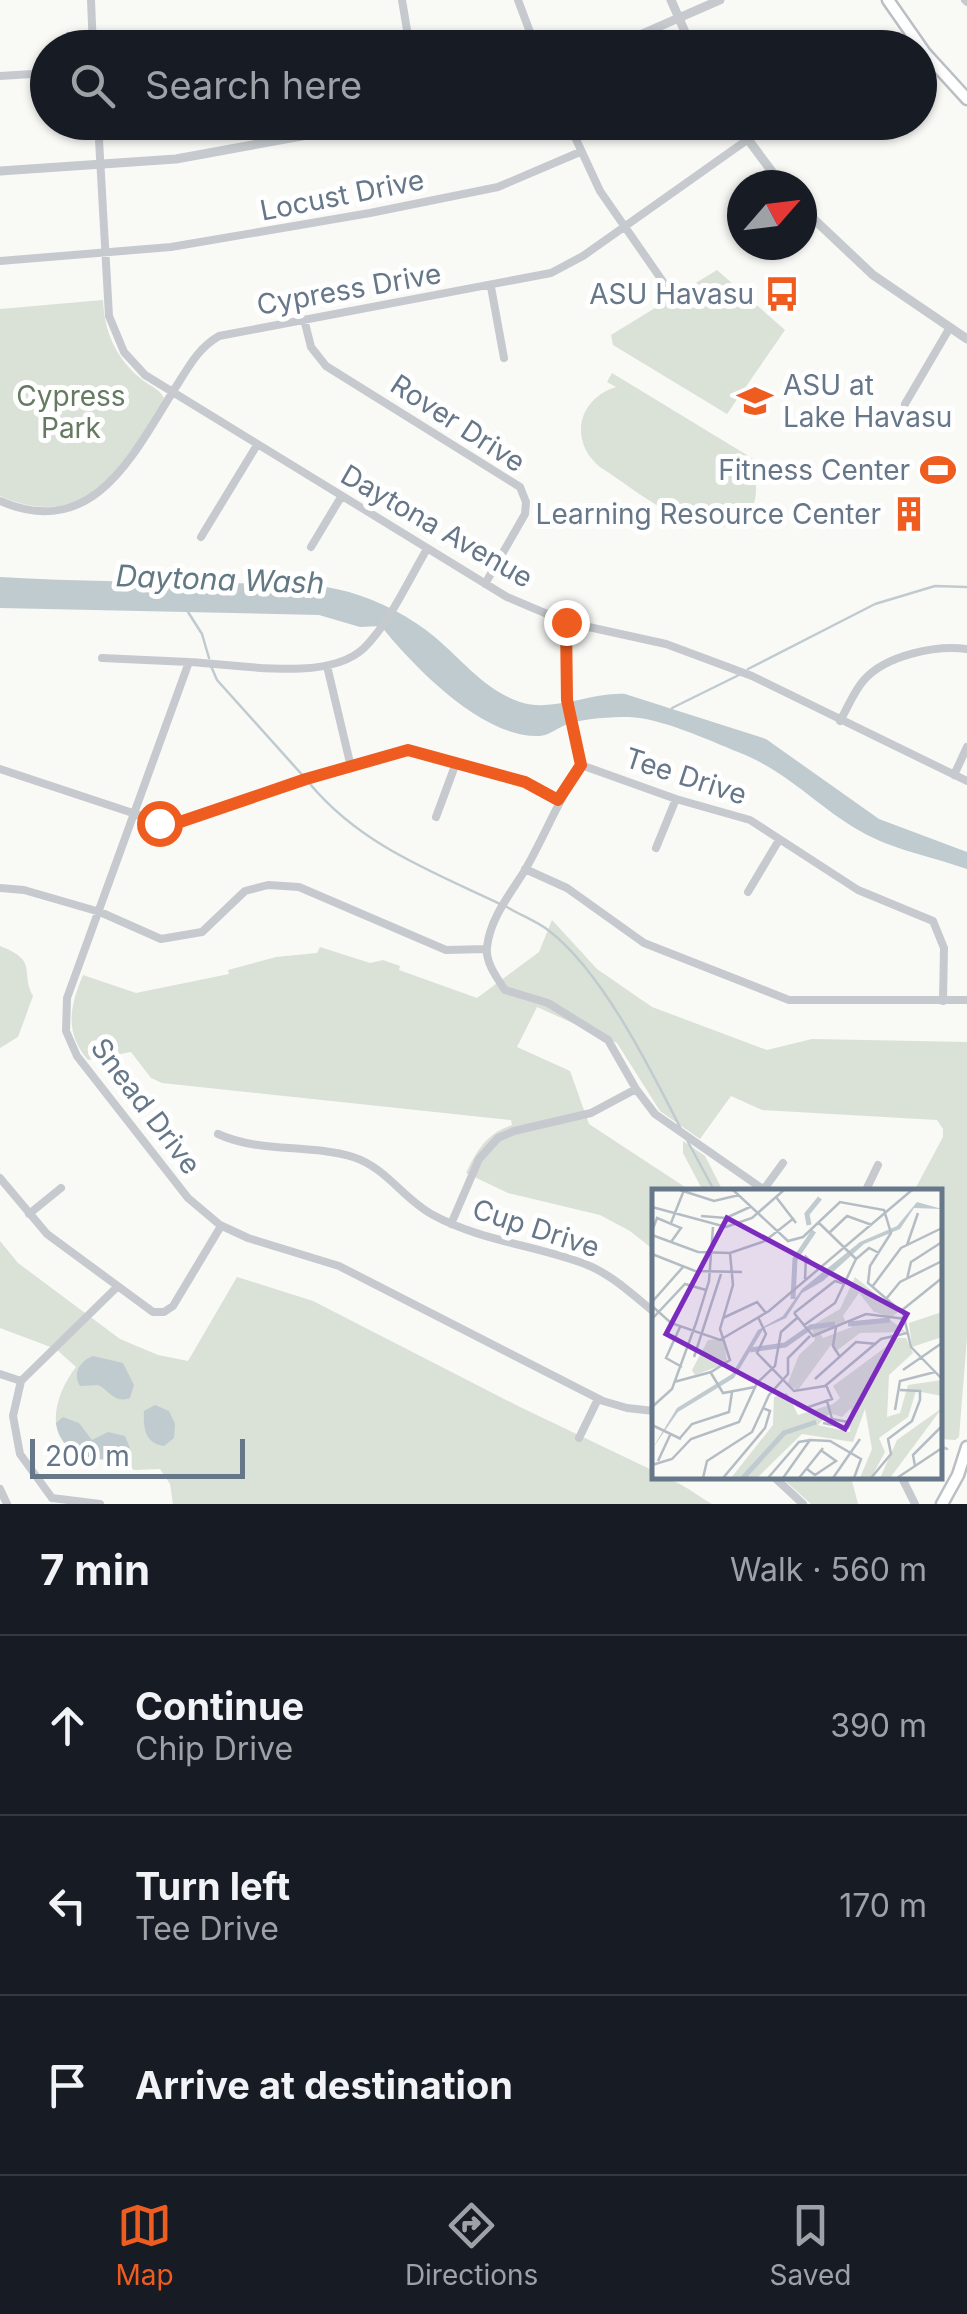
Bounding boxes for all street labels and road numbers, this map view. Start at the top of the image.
street label: Locust Drive [257,162,427,228]
street label: Cypress Drive [254,256,444,322]
street label: Rover Drive [384,367,532,479]
street label: Daytona Avenue [335,457,539,595]
street label: Tee Drive [621,740,751,812]
street label: Snead Drive [84,1031,208,1181]
street label: Cup Drive [468,1192,604,1264]

